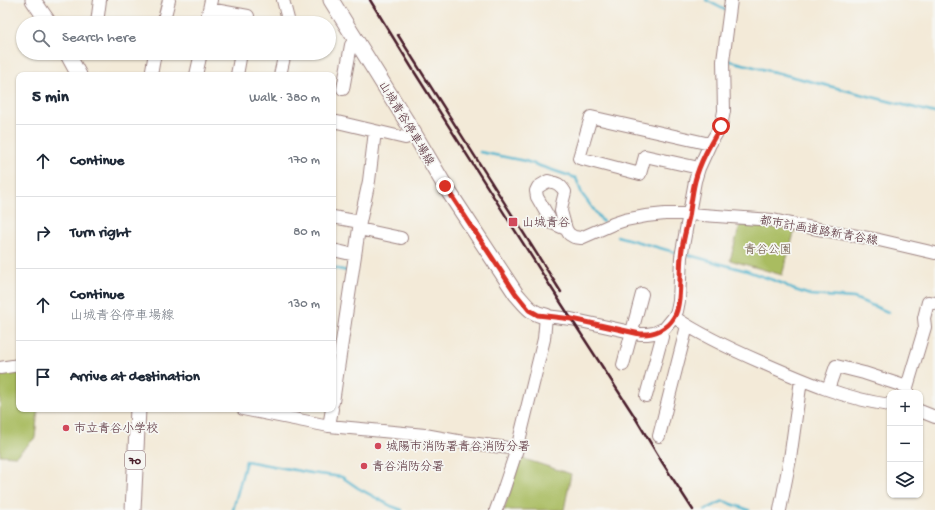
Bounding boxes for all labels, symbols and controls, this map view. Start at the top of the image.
search box [16,16,336,60]
icon: search [30,27,52,49]
text: Search here [62,29,136,47]
street label: 山城青谷停車場線 [375,79,437,169]
text: 5 min [32,88,69,108]
text: Walk · 380 m [249,91,320,106]
route start [712,117,730,135]
icon: ahead [32,150,54,172]
text: Continue [70,152,124,170]
text: 170 m [288,153,320,168]
route end [436,177,454,195]
street label: 都市計画道路新青谷線 [758,214,879,249]
marker: 山城青谷 [507,216,519,228]
place label: 山城青谷 [522,216,570,231]
icon: right [32,222,54,244]
text: Turn right [70,224,130,242]
text: 80 m [293,225,320,240]
park label: 青谷公園 [744,243,792,258]
text: Continue [70,286,124,304]
icon: ahead [32,294,54,316]
text: 130 m [288,297,320,312]
text: 山城青谷停車場線 [70,309,174,324]
icon: arrive [32,366,54,388]
text: Arrive at destination [70,368,200,386]
map controls [887,390,923,498]
button: + [887,390,923,426]
place label: 市立青谷小学校 [74,422,158,437]
marker: 市立青谷小学校 [61,423,71,433]
button: − [887,426,923,462]
place label: 城陽市消防署青谷消防分署 [386,440,530,455]
marker: 城陽市消防署青谷消防分署 [373,441,383,451]
road number: 70 [125,451,145,469]
place label: 青谷消防分署 [372,460,444,475]
marker: 青谷消防分署 [359,461,369,471]
button: layers [887,462,923,498]

